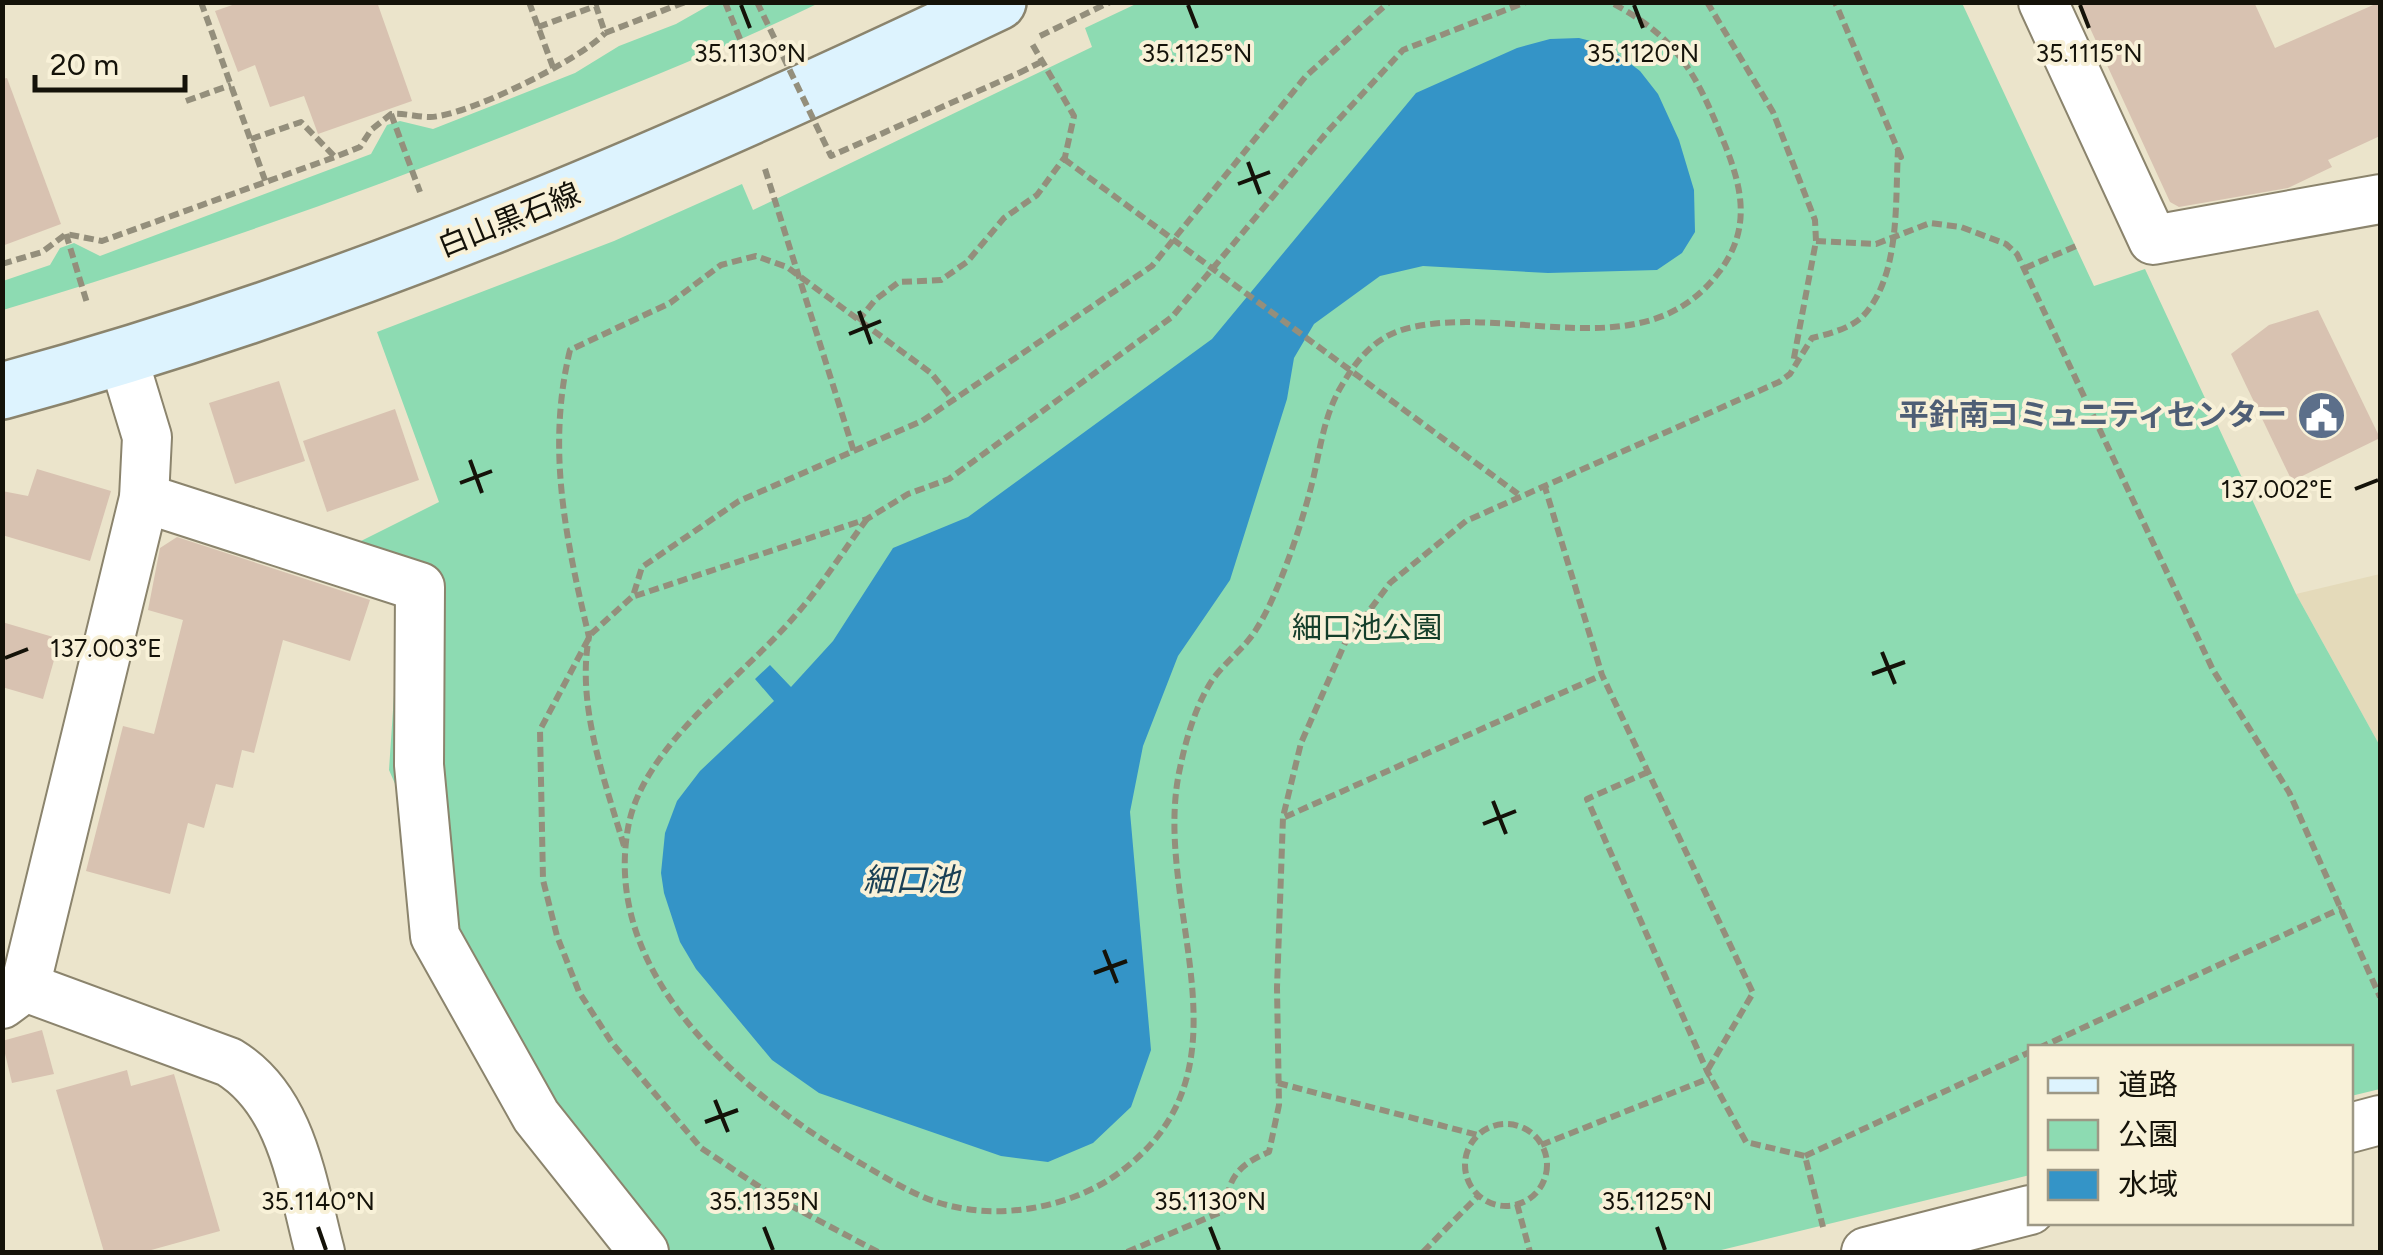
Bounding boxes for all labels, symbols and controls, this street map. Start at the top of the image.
scale bar [35,30,185,92]
text: 35.1130°N [694,38,806,68]
text: 35.1125°N [1142,38,1252,68]
text: 35.1120°N [1587,38,1699,68]
text: 35.1115°N [2035,38,2143,68]
text: 20 m [50,46,119,83]
street label: 白山黒石線 [432,174,585,265]
public building icon: 平針南コミュニティセンター [2296,389,2348,441]
place label: 平針南コミュニティセンター [1899,396,2287,433]
text: 137.002°E [2221,474,2333,504]
park label: 細口池公園 [1292,609,1442,646]
text: 137.003°E [50,633,162,663]
water label: 細口池 [863,861,962,899]
legend [2028,1045,2353,1225]
text: 道路 [2118,1066,2178,1103]
text: 公園 [2118,1116,2178,1153]
text: 水域 [2118,1166,2178,1203]
text: 35.1140°N [261,1186,375,1216]
text: 35.1135°N [709,1186,819,1216]
text: 35.1130°N [1154,1186,1266,1216]
text: 35.1125°N [1602,1186,1712,1216]

